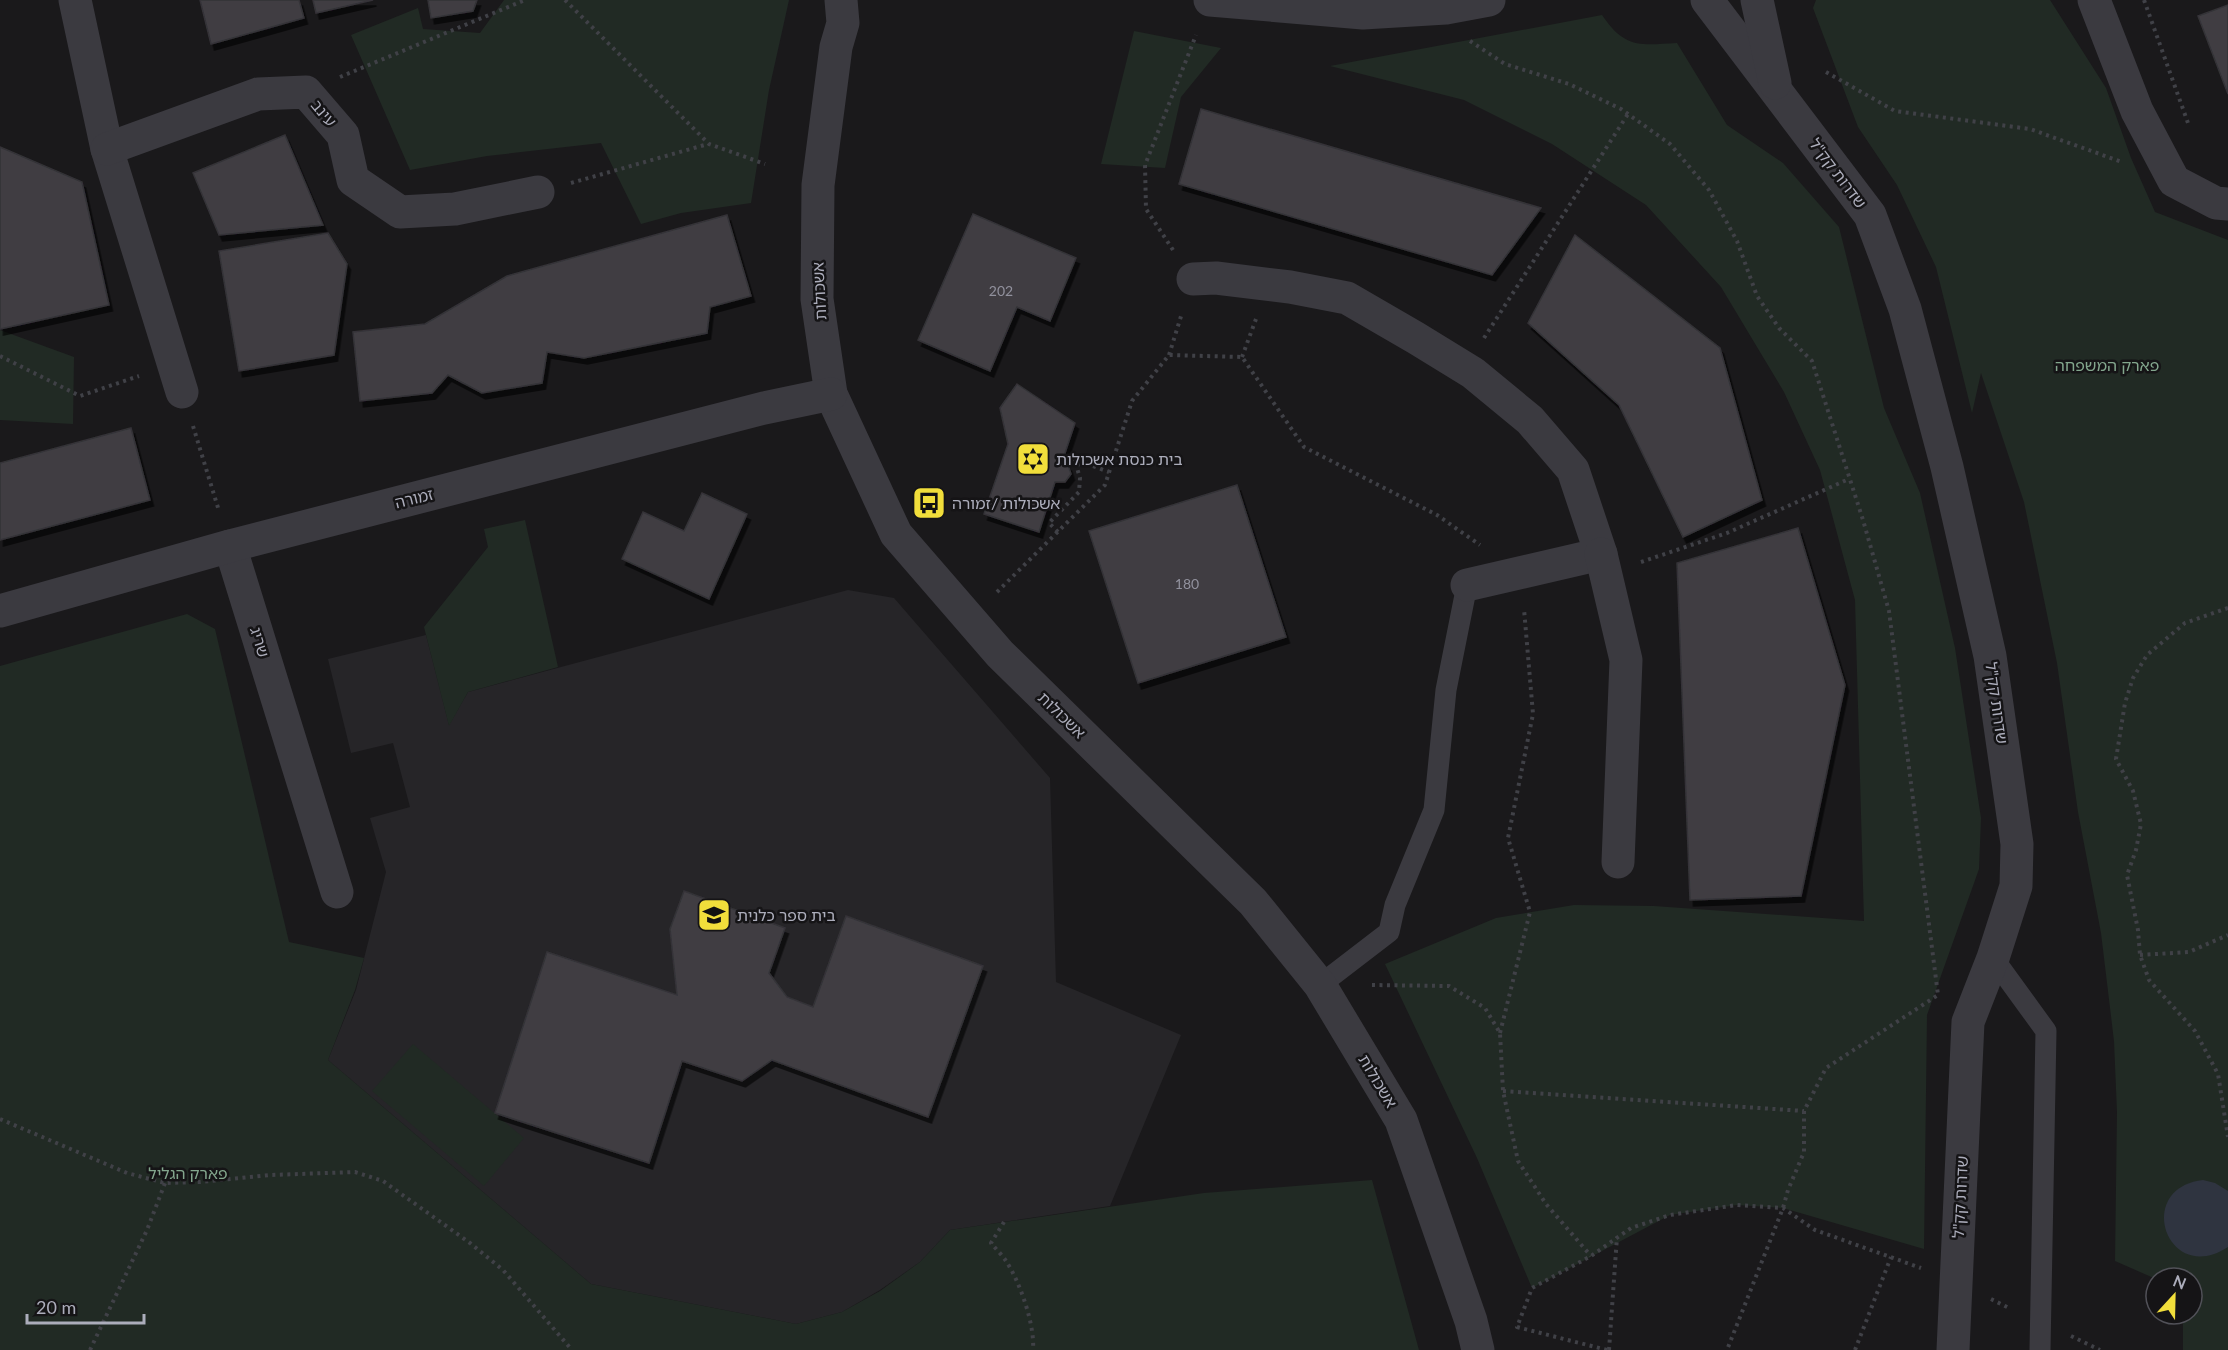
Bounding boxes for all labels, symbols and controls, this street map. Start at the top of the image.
street label: עינב [308,95,341,130]
street label: שדרות קק"ל [1806,134,1871,211]
street label: אשכולות [807,261,830,321]
house number: 202 [989,282,1013,299]
park label: פארק המשפחה [2055,355,2159,374]
synagogue icon: בית כנסת אשכולות [1015,441,1051,477]
place label: בית כנסת אשכולות [1056,449,1183,468]
street label: זמורה [393,484,435,511]
bus stop icon: אשכולות /זמורה [911,485,947,521]
place label: אשכולות /זמורה [952,493,1060,512]
house number: 180 [1175,575,1199,592]
street label: שריג [247,624,274,659]
street label: שדרות קק"ל [1982,661,2013,745]
street label: אשכולות [1035,688,1090,742]
school or university icon: בית ספר כלנית [696,897,732,933]
place label: בית ספר כלנית [737,905,836,924]
street label: אשכולות [1355,1051,1402,1111]
street label: שדרות קק"ל [1948,1155,1971,1239]
park label: פארק הגליל [148,1163,228,1182]
north arrow [2144,1266,2204,1326]
text: N [2171,1271,2189,1293]
scale bar [27,1287,144,1325]
text: 20 m [36,1296,76,1318]

